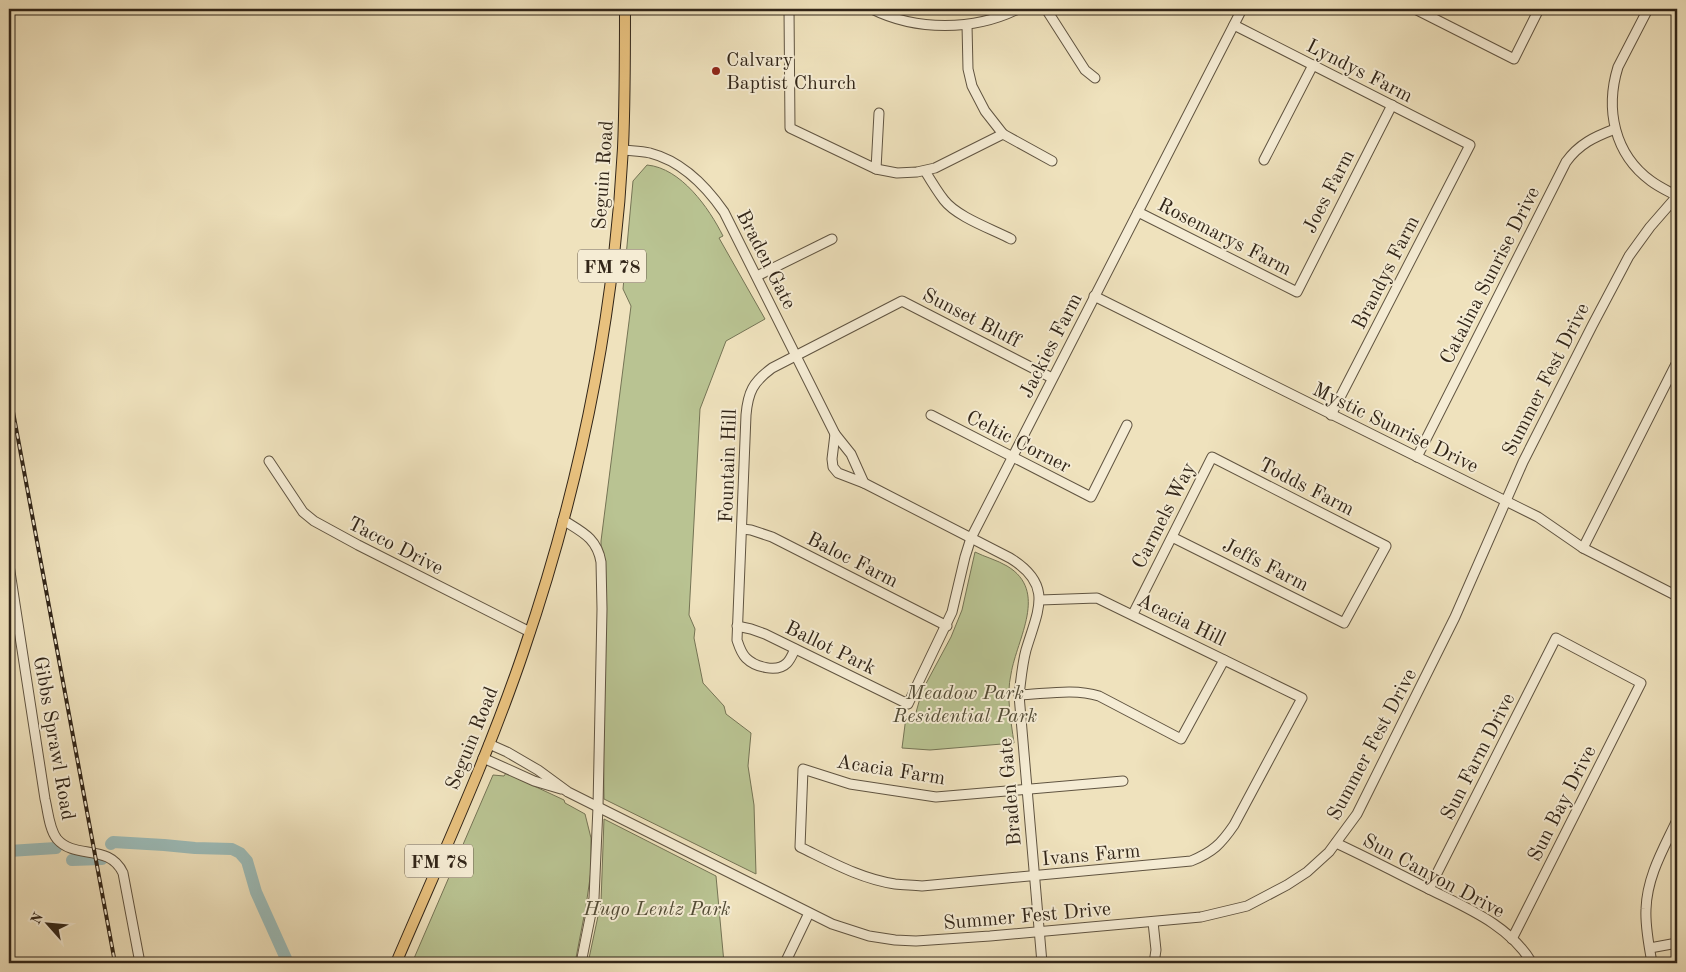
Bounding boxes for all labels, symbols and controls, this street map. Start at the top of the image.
street label: Lyndys Farm [1303,36,1416,107]
place label: Calvary Baptist Church [726,51,857,94]
marker: Calvary Baptist Church [710,65,722,77]
street label: Seguin Road [590,120,618,230]
street label: Joes Farm [1300,147,1359,237]
street label: Catalina Sunrise Drive [1437,184,1544,368]
street label: Rosemarys Farm [1154,195,1294,280]
street label: Braden Gate [732,207,799,313]
street label: Brandys Farm [1350,213,1424,333]
road number: FM 78 [578,250,646,282]
street label: Sunset Bluff [919,285,1025,353]
street label: Jackies Farm [1017,290,1087,402]
street label: Summer Fest Drive [1500,300,1594,459]
street label: Mystic Sunrise Drive [1309,380,1481,478]
street label: Celtic Corner [963,408,1074,478]
street label: Fountain Hill [717,409,741,523]
street label: Todds Farm [1255,455,1357,520]
street label: Carmels Way [1130,459,1200,572]
street label: Tacco Drive [344,514,446,579]
street label: Baloc Farm [803,529,901,592]
street label: Jeffs Farm [1219,536,1311,596]
street label: Acacia Hill [1134,591,1228,651]
street label: Ballot Park [782,618,879,679]
street label: Gibbs Sprawl Road [29,655,77,822]
street label: Summer Fest Drive [1324,666,1421,824]
street label: Seguin Road [443,684,503,793]
park label: Meadow Park Residential Park [892,684,1037,727]
street label: Sun Farm Drive [1438,690,1519,824]
street label: Braden Gate [996,737,1026,847]
street label: Sun Bay Drive [1525,743,1601,865]
street label: Acacia Farm [835,753,947,789]
street label: Sun Canyon Drive [1359,831,1507,923]
street label: Ivans Farm [1041,842,1141,870]
road number: FM 78 [405,844,473,878]
north arrow [22,900,72,950]
park label: Hugo Lentz Park [582,900,731,920]
street label: Summer Fest Drive [942,900,1112,934]
text: N [29,910,46,926]

